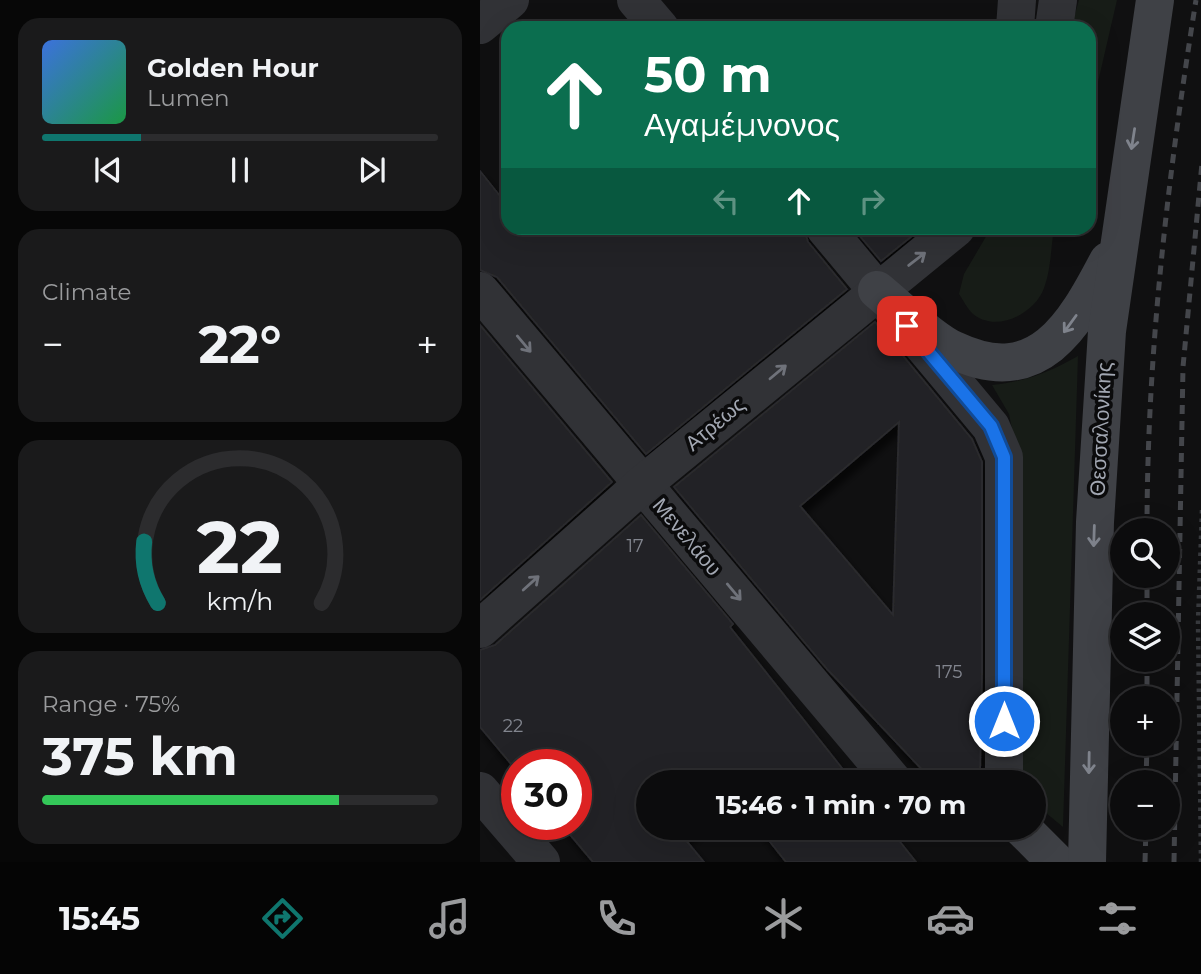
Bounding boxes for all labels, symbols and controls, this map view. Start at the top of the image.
text: 50 m [644,45,772,104]
icon: ahead [529,49,620,140]
text: Golden Hour [147,52,319,84]
text: Lumen [147,84,230,112]
text: Αγαμέμνονος [644,105,840,144]
one-way arrow [1126,127,1139,150]
icon: previous [89,151,127,189]
icon: pause [221,151,259,189]
icon: next [353,151,391,189]
icon: left [707,182,745,220]
icon: ahead [780,182,818,220]
icon: right [853,182,891,220]
one-way arrow [907,251,926,266]
text: Climate [42,278,131,306]
pin [877,296,937,356]
icon: arrive [888,307,926,345]
text: 22° [198,313,282,376]
one-way arrow [1063,314,1077,333]
text: − [42,321,64,368]
text: + [416,321,438,368]
one-way arrow [516,334,532,352]
street label: Θεσσαλονίκης [1085,361,1116,497]
one-way arrow [769,364,787,380]
street label: Ατρέως [680,391,750,456]
street label: Μενελάου [648,493,727,580]
text: 22 [197,503,283,591]
map controls [1110,518,1180,840]
button: search [1110,518,1180,588]
one-way arrow [1088,524,1101,547]
house number: 17 [626,535,644,557]
one-way arrow [522,575,540,591]
one-way arrow [726,583,742,601]
text: km/h [207,585,273,615]
button: layers [1110,602,1180,672]
house number: 175 [936,661,962,683]
position arrow [967,684,1041,758]
button: + [1110,686,1180,756]
text: Range · 75% [42,690,180,718]
house number: 22 [503,715,523,737]
text: 375 km [42,725,238,788]
speed limit sign: 30 [501,749,592,840]
one-way arrow [1082,751,1096,774]
button: − [1110,770,1180,840]
text: 15:46 · 1 min · 70 m [716,789,966,821]
icon: directions [258,894,307,943]
icon: music [425,894,474,943]
icon: phone [592,894,641,943]
icon: climate [759,894,808,943]
icon: car [926,894,975,943]
icon: filters [1093,894,1142,943]
text: 15:45 [59,899,140,938]

